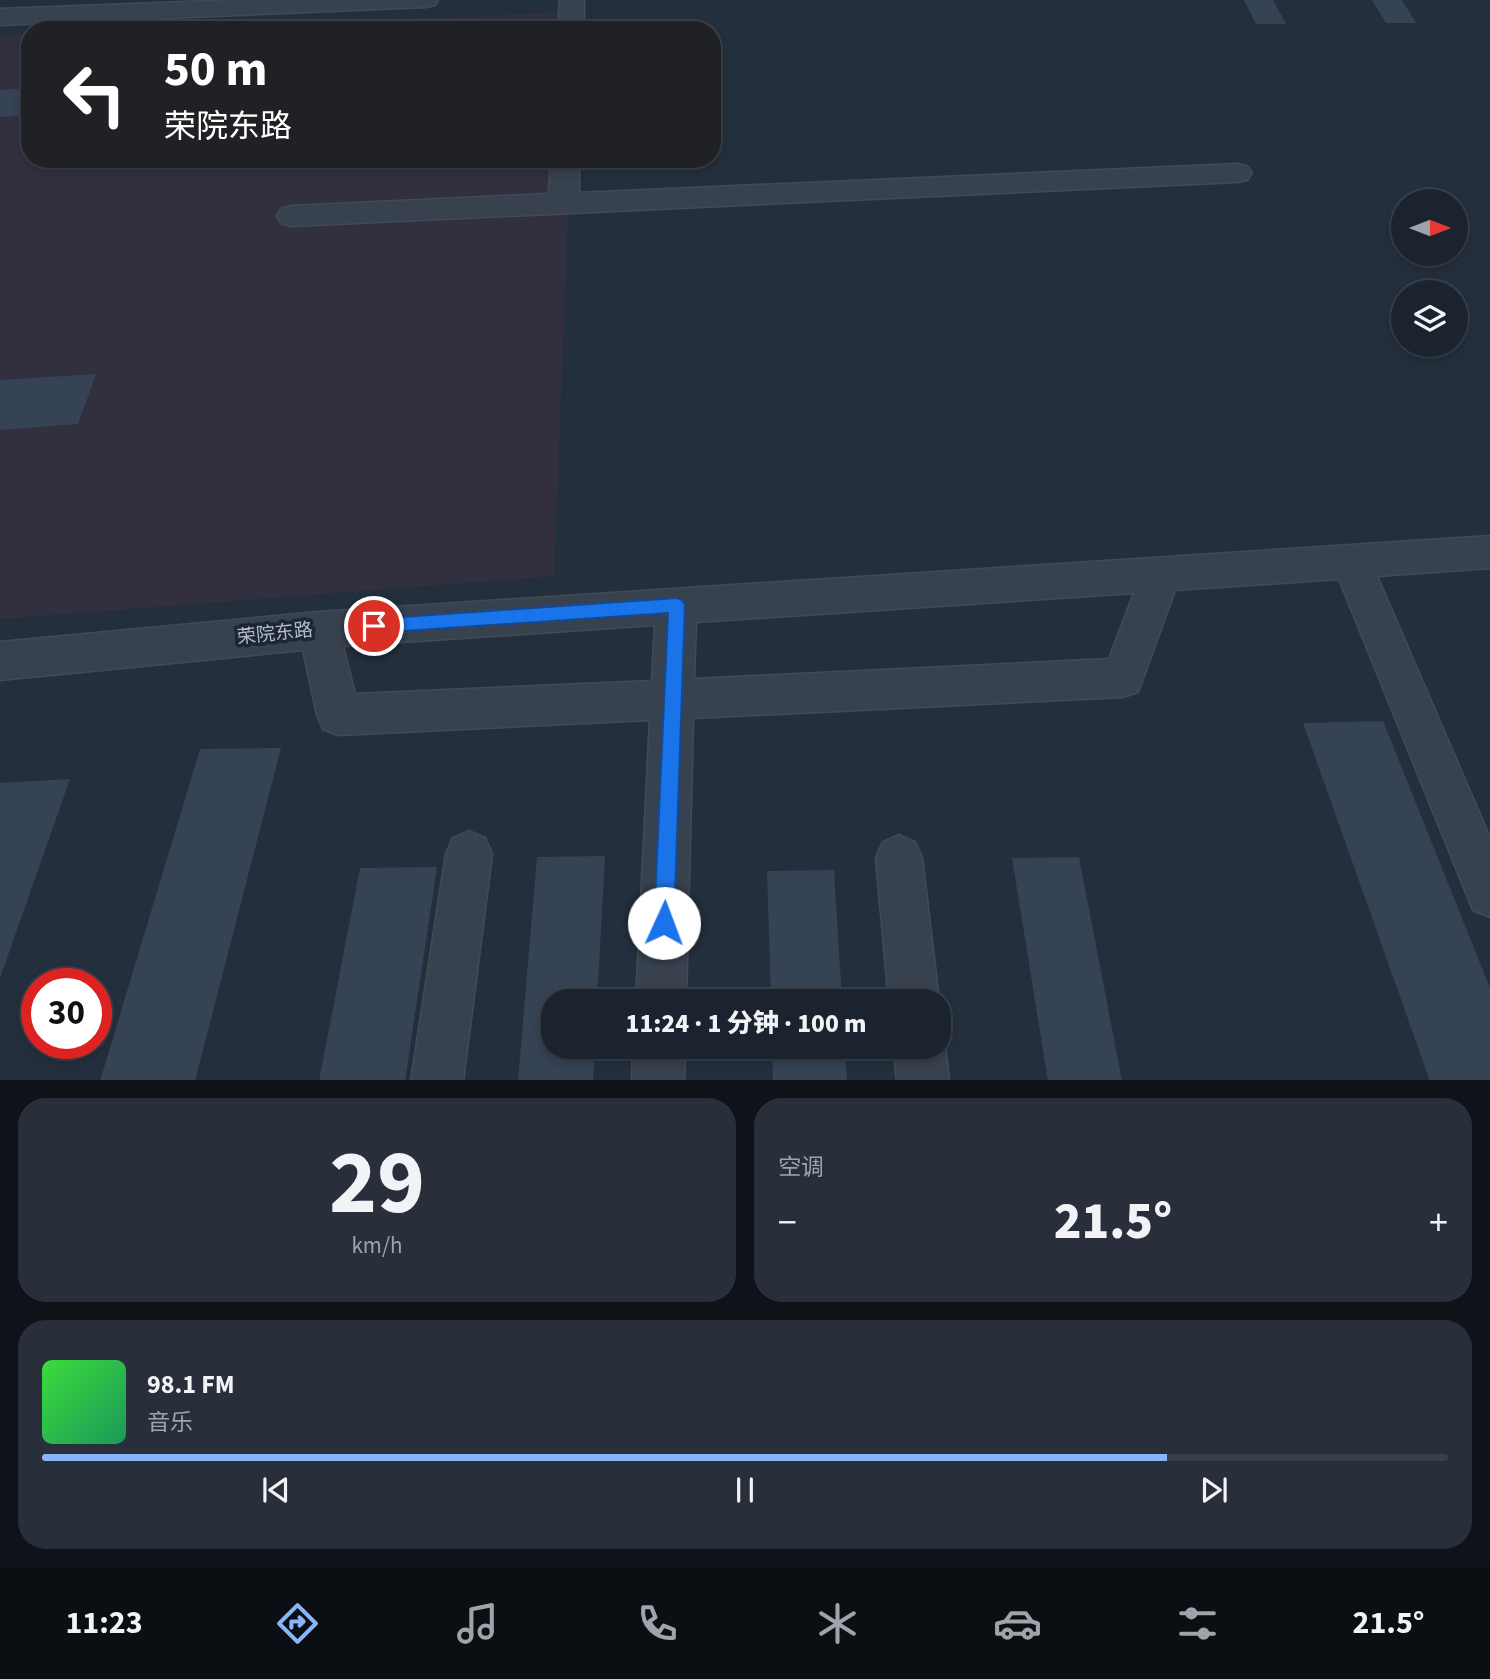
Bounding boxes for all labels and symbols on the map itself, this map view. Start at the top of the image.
north arrow [1391,189,1468,266]
pin [344,596,404,656]
street label: 荣院东路 [236,617,314,651]
position arrow [627,886,701,960]
speed limit sign: 30 [21,968,112,1059]

